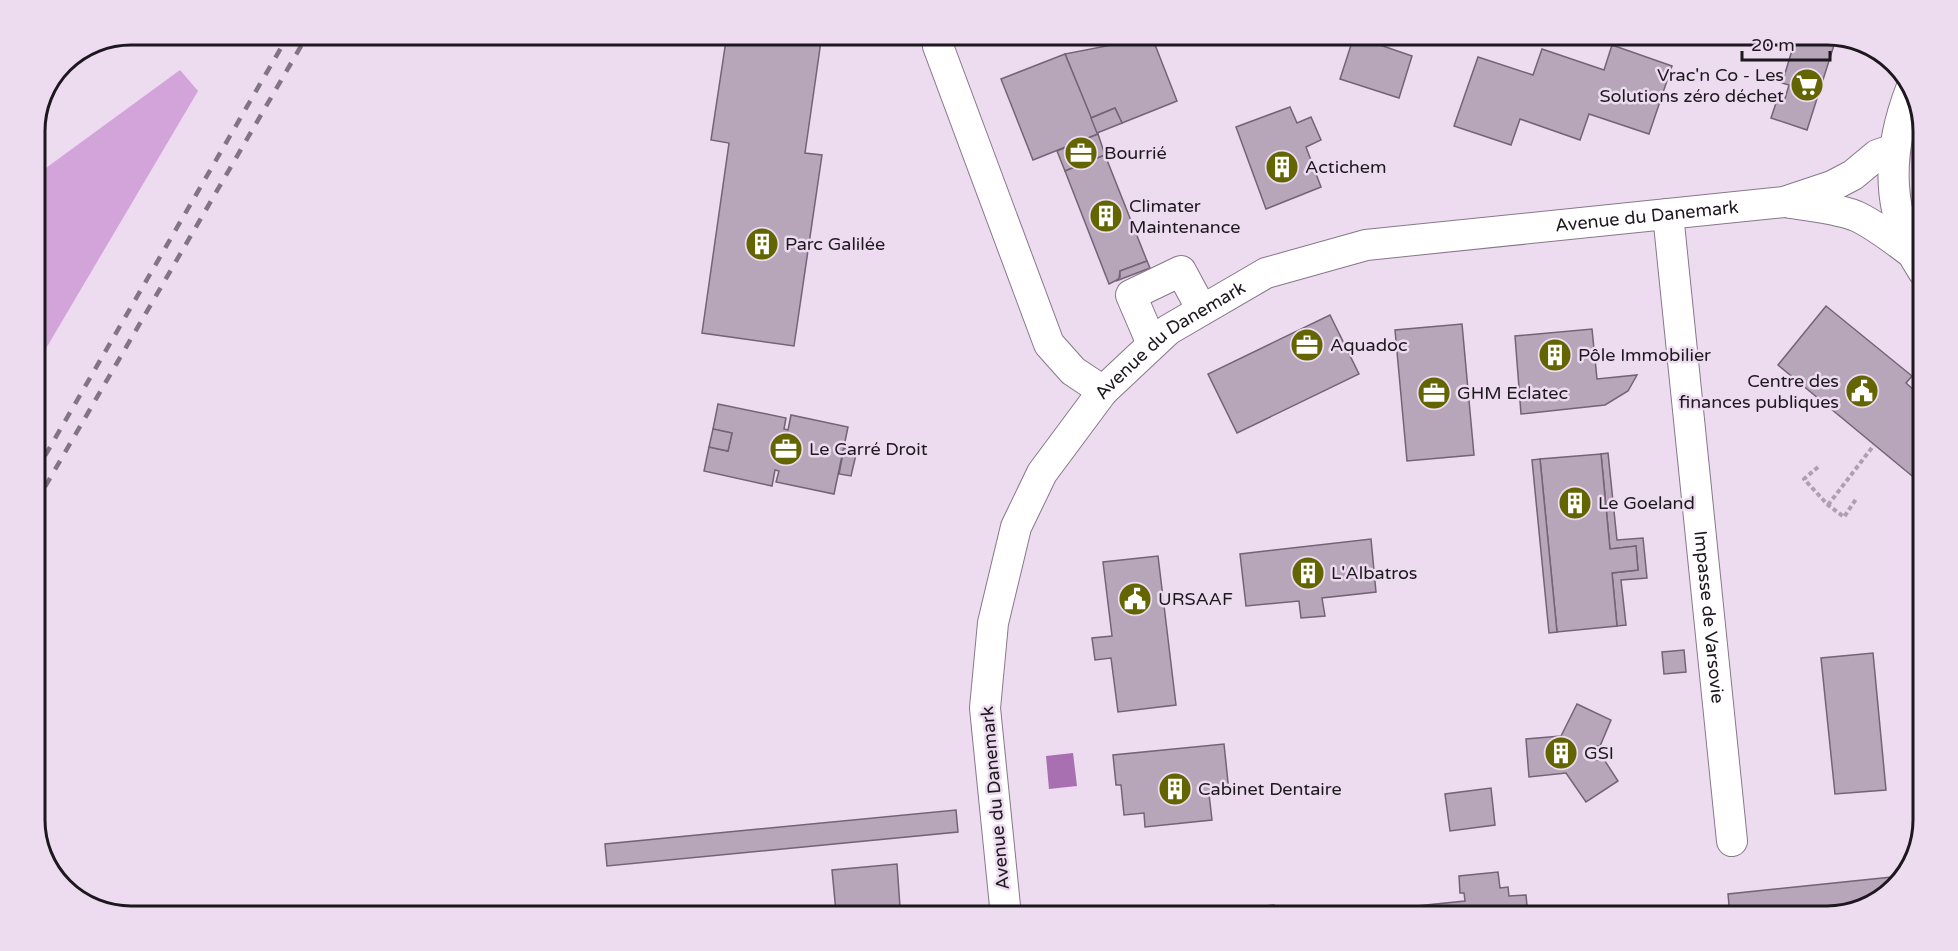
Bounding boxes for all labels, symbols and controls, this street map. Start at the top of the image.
scale bar [1742,24,1830,62]
text: 20 m [1751,34,1795,56]
place label: Vrac'n Co - Les Solutions zéro déchet [1599,64,1784,107]
supermarket icon: Vrac'n Co - Les Solutions zéro déchet [1789,67,1825,103]
office icon: Bourrié [1063,135,1099,171]
place label: Bourrié [1104,142,1167,164]
building icon: Actichem [1264,149,1300,185]
place label: Actichem [1305,156,1386,178]
place label: Climater Maintenance [1129,195,1240,238]
street label: Avenue du Danemark [1554,196,1740,236]
building icon: Climater Maintenance [1088,198,1124,234]
building icon: Parc Galilée [744,226,780,262]
place label: Parc Galilée [785,233,885,255]
street label: Avenue du Danemark [1090,276,1249,403]
office icon: Aquadoc [1289,327,1325,363]
place label: Aquadoc [1330,334,1408,356]
building icon: Pôle Immobilier [1537,337,1573,373]
place label: Pôle Immobilier [1578,344,1711,366]
place label: Centre des finances publiques [1679,370,1839,413]
public building icon: Centre des finances publiques [1844,373,1880,409]
office icon: GHM Eclatec [1416,375,1452,411]
place label: GHM Eclatec [1457,382,1568,404]
office icon: Le Carré Droit [768,431,804,467]
place label: Le Carré Droit [809,438,928,460]
building icon: Le Goeland [1557,485,1593,521]
place label: Le Goeland [1598,492,1695,514]
street label: Impasse de Varsovie [1689,529,1729,704]
building icon: L'Albatros [1290,555,1326,591]
place label: L'Albatros [1331,562,1418,584]
public building icon: URSAAF [1117,581,1153,617]
place label: URSAAF [1158,588,1233,610]
street label: Avenue du Danemark [976,705,1014,891]
building icon: GSI [1543,735,1579,771]
place label: GSI [1584,742,1614,764]
building icon: Cabinet Dentaire [1157,771,1193,807]
place label: Cabinet Dentaire [1198,778,1342,800]

